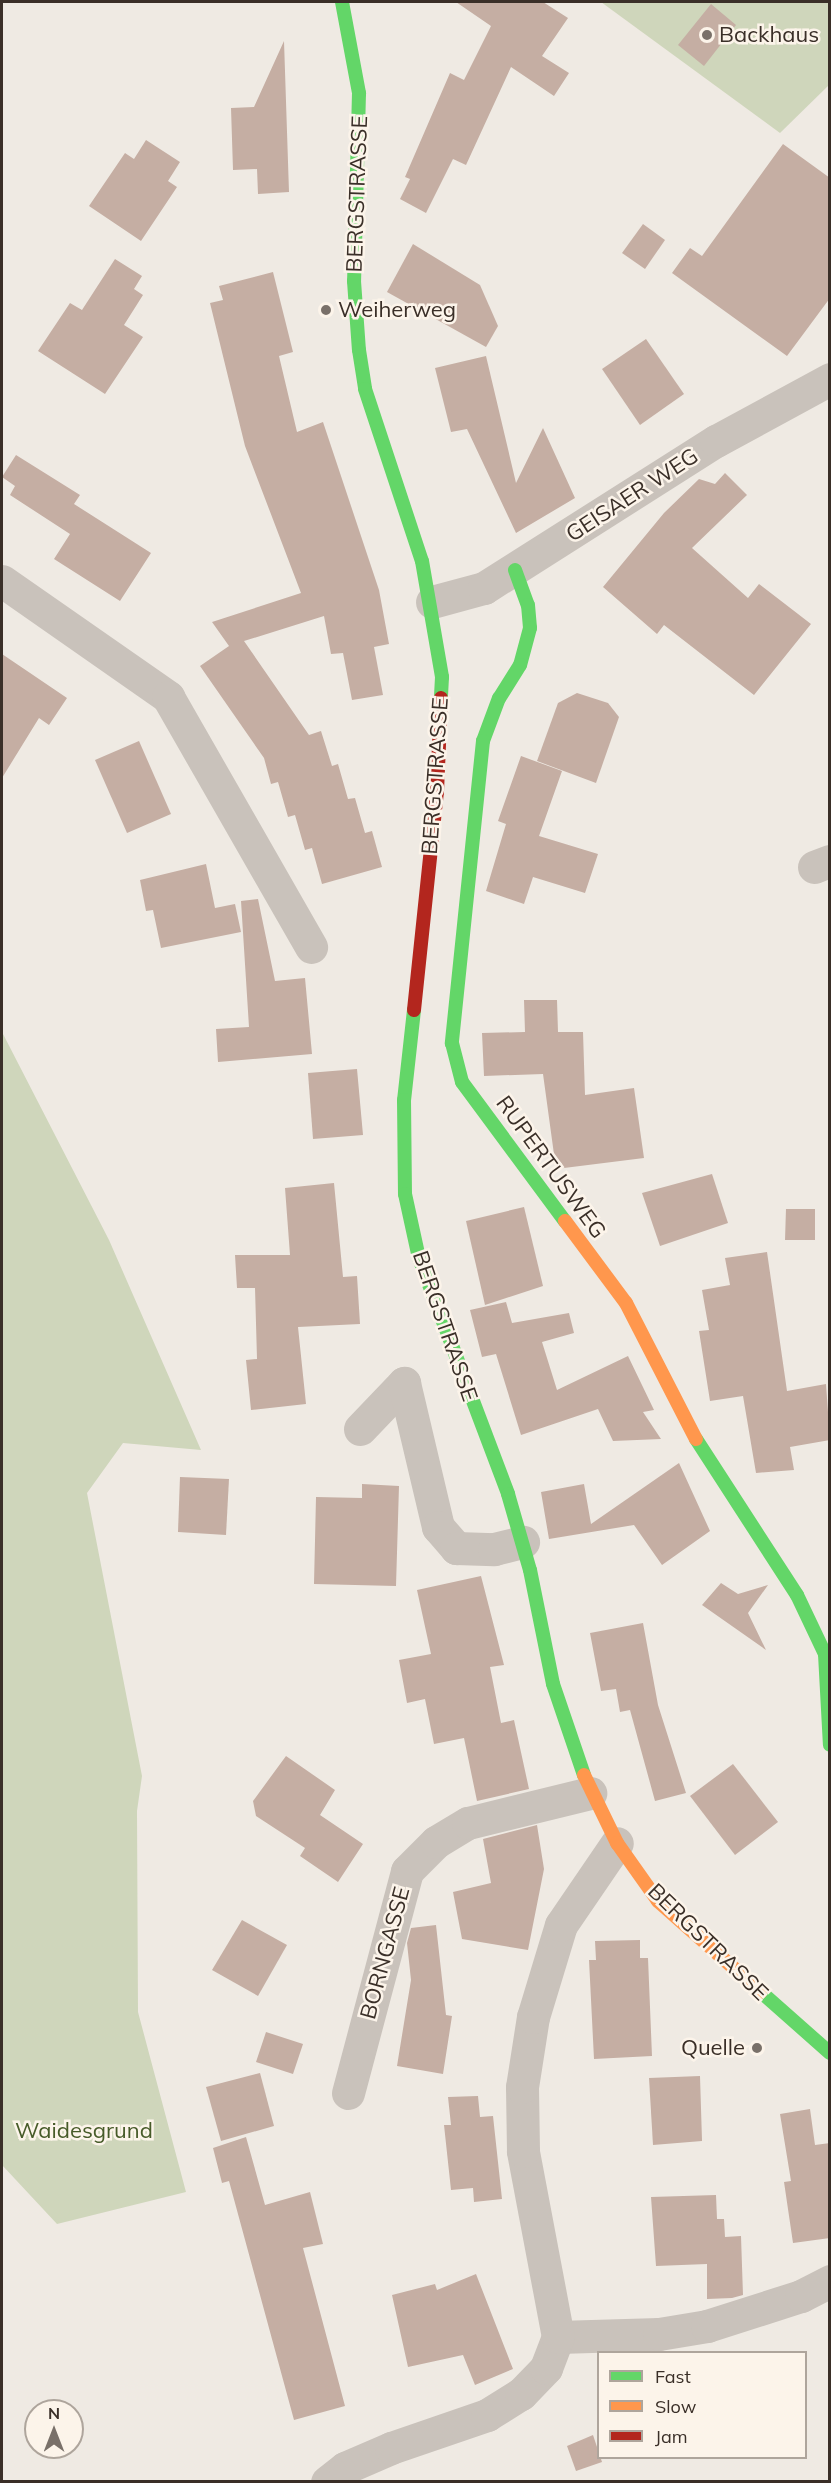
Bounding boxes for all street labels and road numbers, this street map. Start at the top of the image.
street label: BERGSTRASSE [341,115,373,273]
street label: GEISAER WEG [561,443,703,547]
street label: BERGSTRASSE [416,697,454,855]
street label: RUPERTUSWEG [490,1091,612,1243]
street label: BERGSTRASSE [407,1247,483,1405]
street label: BERGSTRASSE [642,1878,774,2006]
street label: BORNGASSE [355,1884,415,2022]

